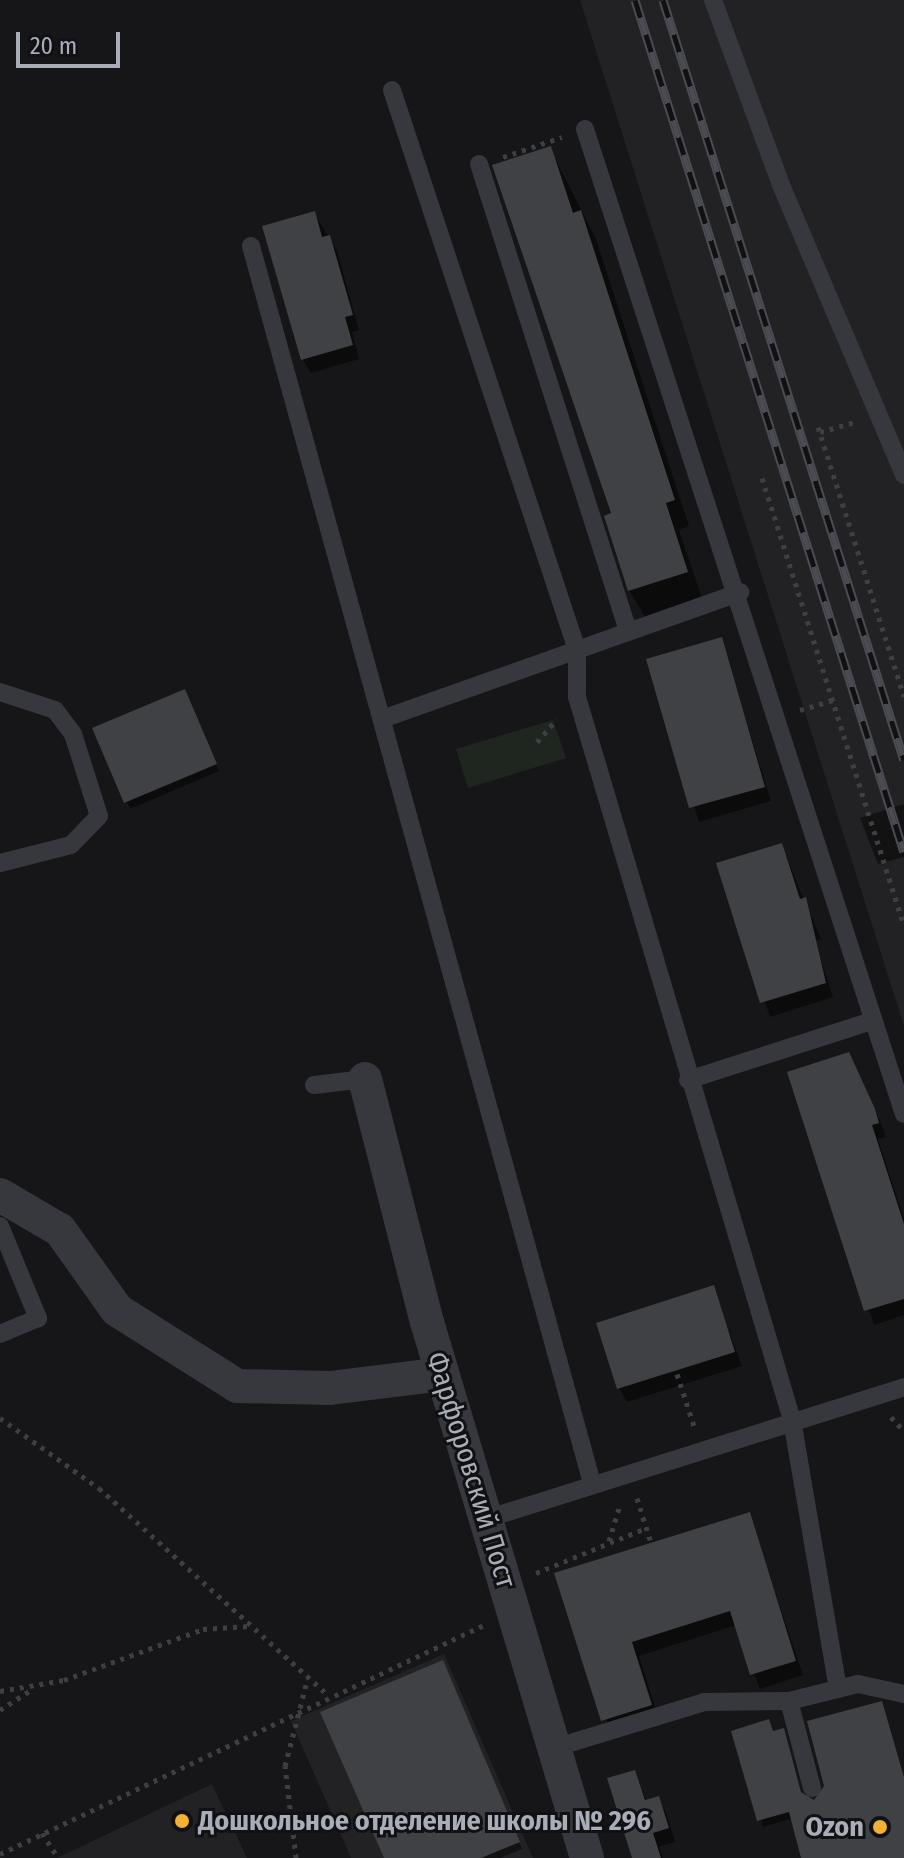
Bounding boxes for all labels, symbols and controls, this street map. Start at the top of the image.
scale bar [20,16,124,66]
text: 20 m [30,32,77,60]
street label: Фарфоровский Пост [419,1348,523,1592]
place label: Дошкольное отделение школы № 296 [198,1804,651,1838]
place label: Ozon [806,1810,864,1844]
marker: Дошкольное отделение школы № 296 [173,1812,191,1830]
marker: Ozon [871,1818,889,1836]

